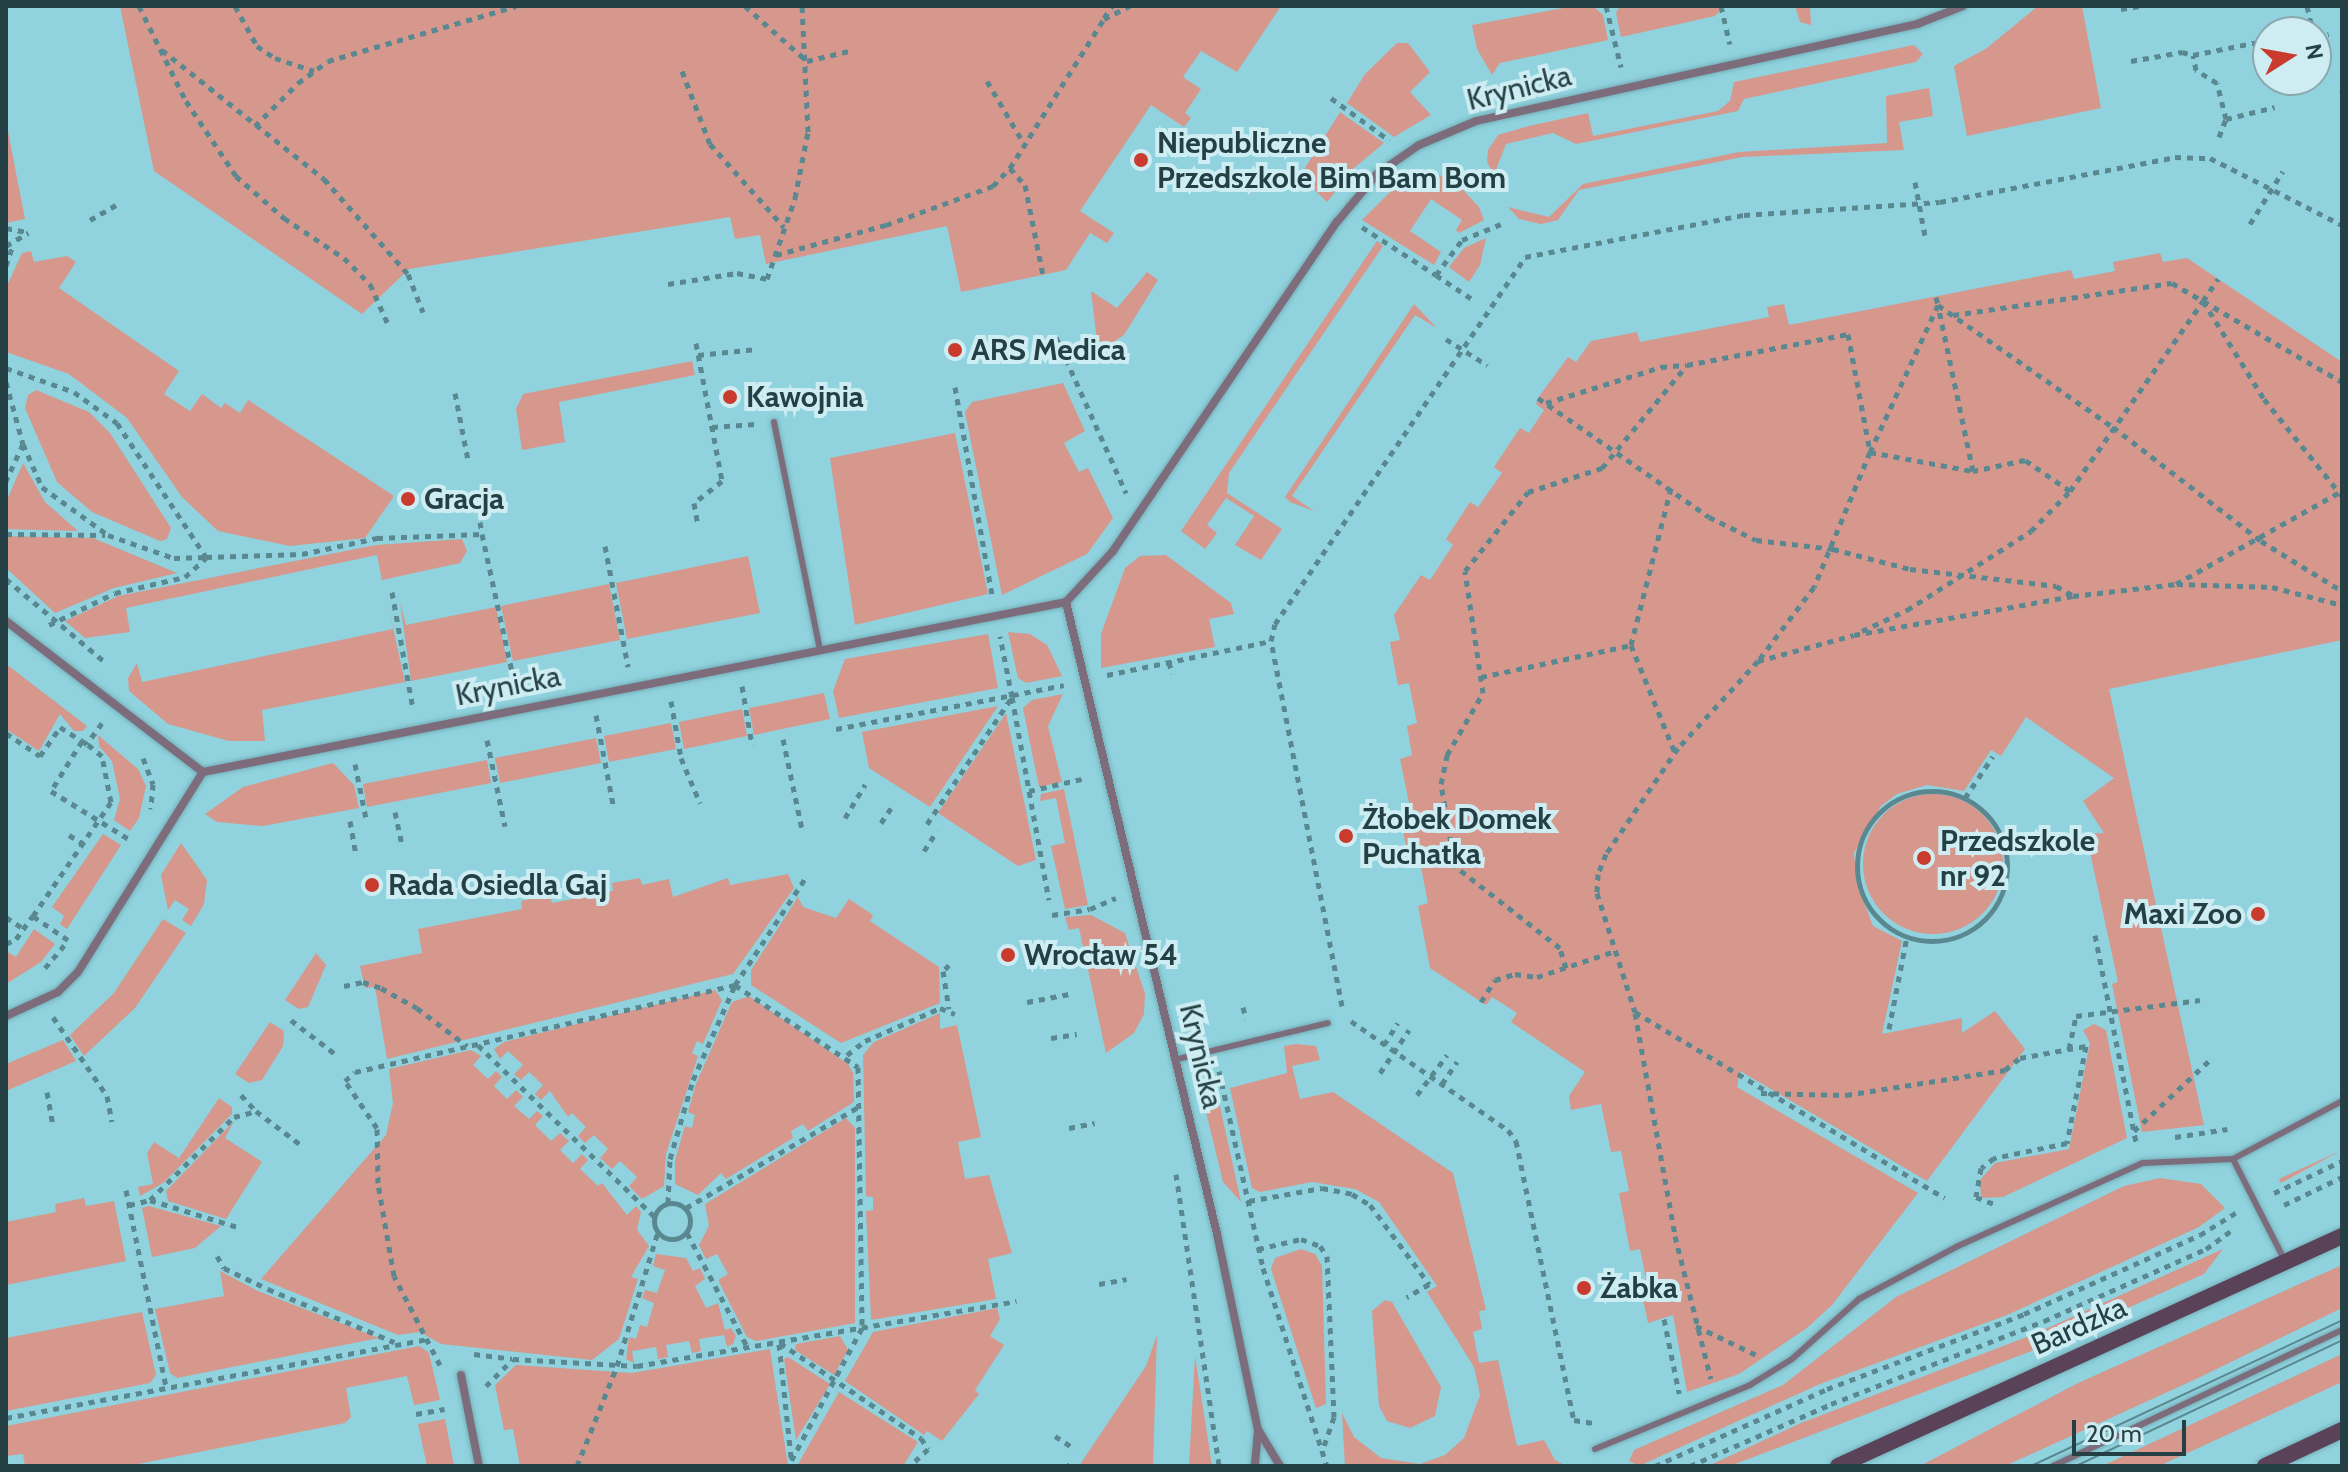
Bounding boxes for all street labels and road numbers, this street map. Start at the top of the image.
street label: Krynicka [1463,58,1575,118]
street label: Krynicka [453,658,563,714]
street label: Krynicka [1172,1000,1230,1112]
street label: Bardzka [2026,1289,2132,1363]

